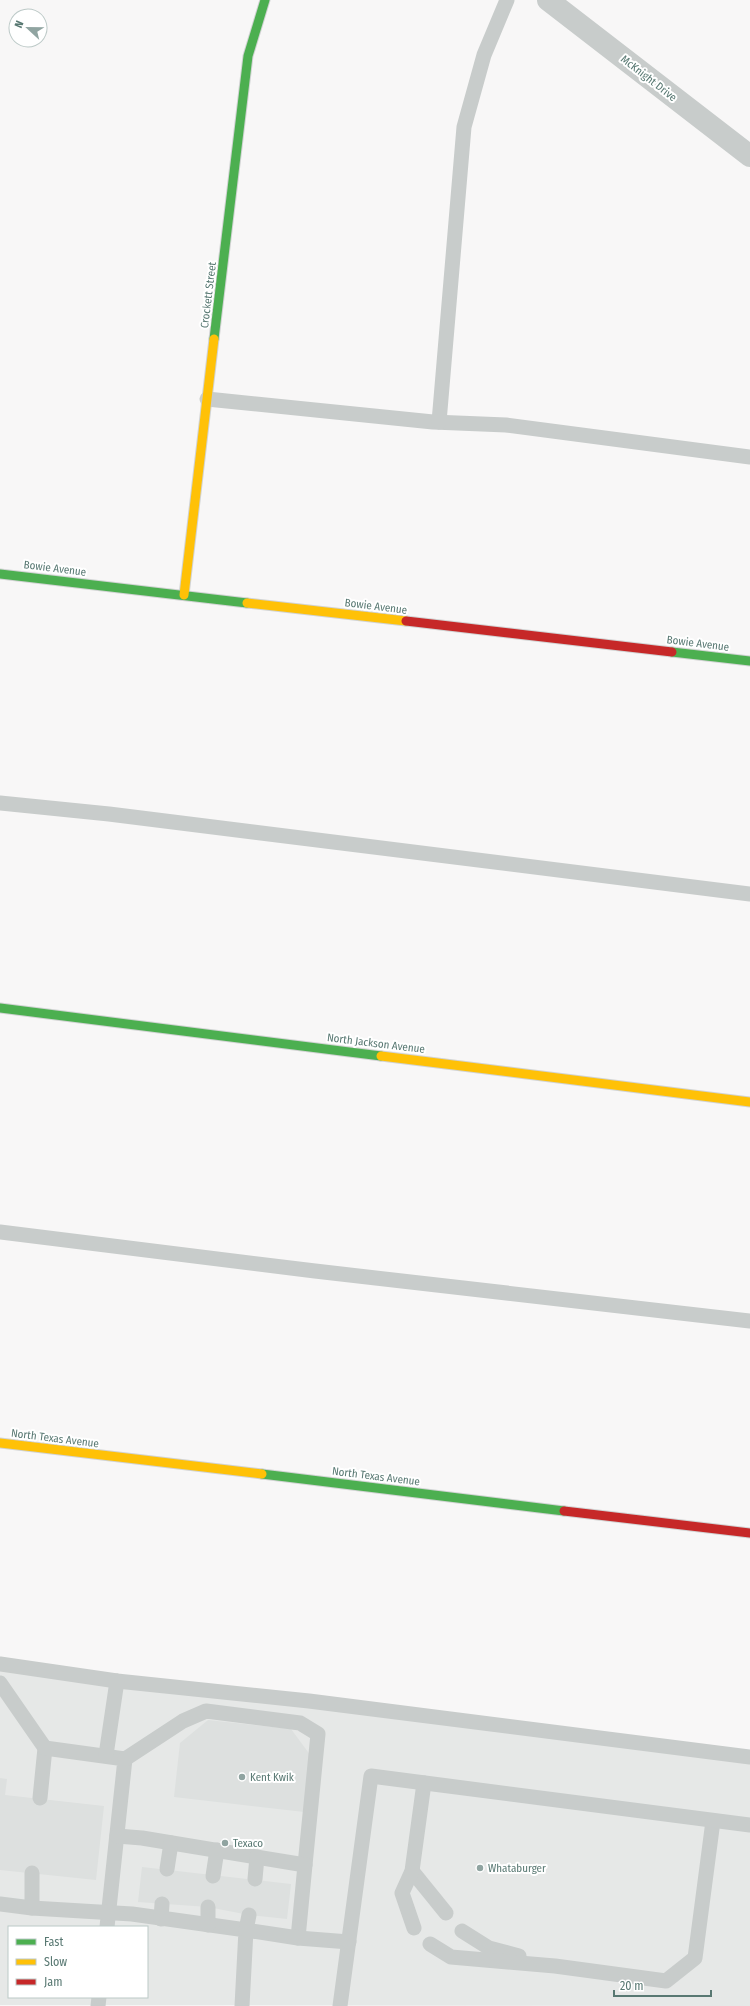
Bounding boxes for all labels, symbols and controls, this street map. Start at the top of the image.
north arrow [8,8,48,48]
text: N [12,19,26,30]
street label: McKnight Drive [618,53,679,104]
street label: Crockett Street [198,261,219,329]
street label: Bowie Avenue [23,558,87,579]
street label: Bowie Avenue [344,596,408,617]
street label: Bowie Avenue [666,633,730,654]
street label: North Jackson Avenue [326,1031,426,1056]
street label: North Texas Avenue [10,1427,100,1450]
street label: North Texas Avenue [331,1465,421,1488]
place label: Kent Kwik [250,1771,295,1784]
marker: Kent Kwik [237,1772,247,1782]
place label: Texaco [233,1837,263,1850]
marker: Texaco [220,1838,230,1848]
place label: Whataburger [488,1862,546,1875]
marker: Whataburger [475,1863,485,1873]
legend [8,1926,148,1998]
text: Fast [44,1935,63,1949]
text: Slow [44,1955,67,1969]
scale bar [614,1972,711,1998]
text: Jam [44,1975,62,1989]
text: 20 m [620,1979,644,1993]

